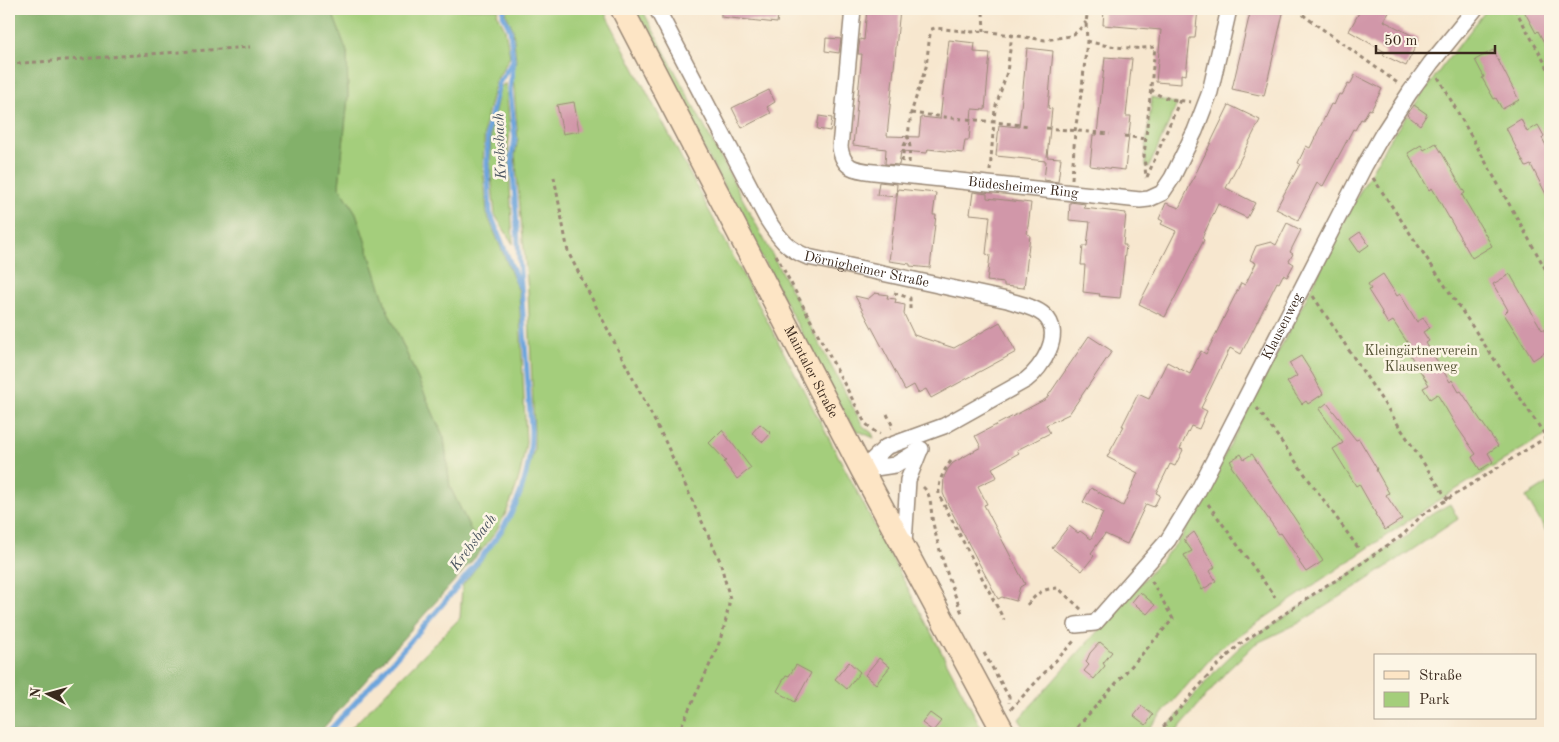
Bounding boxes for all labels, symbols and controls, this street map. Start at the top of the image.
scale bar [1376,22,1495,54]
text: 50 m [1384,34,1418,49]
water label: Krebsbach [492,112,510,181]
street label: Büdesheimer Ring [967,175,1080,201]
street label: Dörnigheimer Straße [803,249,930,290]
street label: Klausenweg [1259,290,1305,362]
street label: Maintaler Straße [781,323,841,420]
park label: Kleingärtnerverein Klausenweg [1364,344,1478,374]
water label: Krebsbach [447,512,500,575]
legend [1374,654,1536,720]
text: Straße [1419,669,1462,684]
north arrow [22,670,72,720]
text: N [29,686,44,699]
text: Park [1419,693,1450,708]

